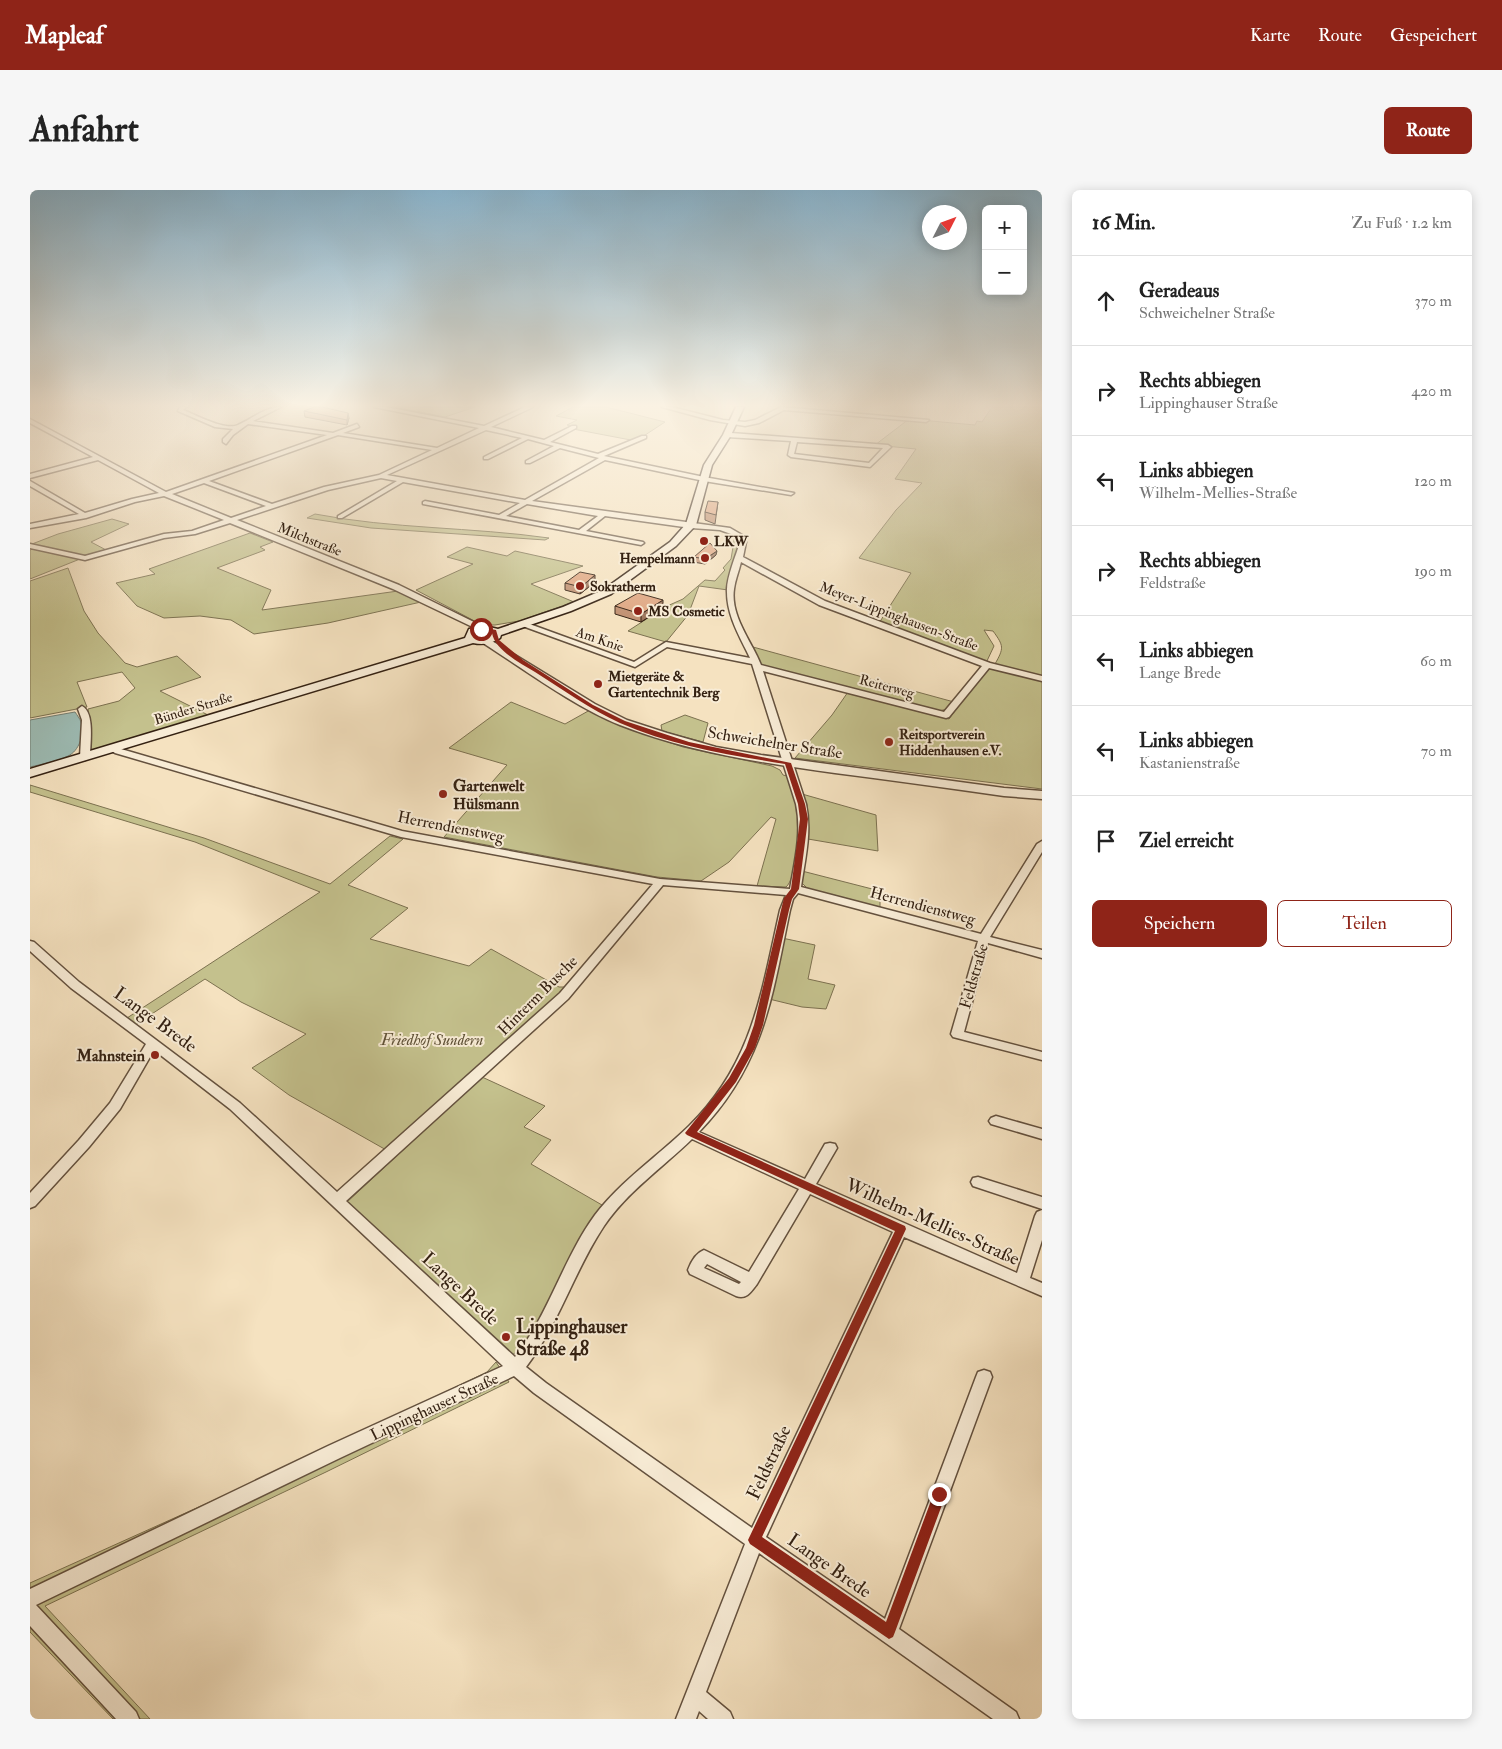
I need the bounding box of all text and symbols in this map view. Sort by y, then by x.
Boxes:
text: Mapleaf [25,20,104,51]
text: Karte [1250,24,1290,47]
text: Route [1318,24,1362,47]
text: Gespeichert [1390,24,1477,47]
button: Route [1384,107,1472,154]
text: Anfahrt [30,108,139,152]
north arrow [922,205,967,250]
map controls [982,205,1027,295]
button: + [982,205,1027,250]
text: 16 Min. [1092,209,1155,236]
text: Zu Fuß · 1.2 km [1352,213,1452,233]
button: − [982,250,1027,295]
text: Geradeaus [1139,279,1219,303]
icon: ahead [1092,287,1120,315]
text: 370 m [1415,291,1452,311]
text: Schweichelner Straße [1139,303,1275,323]
text: Rechts abbiegen [1139,369,1261,393]
icon: right [1092,377,1120,405]
text: 420 m [1411,381,1452,401]
text: Lippinghauser Straße [1139,393,1278,413]
text: Links abbiegen [1139,459,1253,483]
icon: left [1092,467,1120,495]
text: 120 m [1414,471,1452,491]
text: Wilhelm-Mellies-Straße [1139,483,1297,503]
street label: Milchstraße [275,519,344,560]
place label: LKW [714,533,749,550]
marker: LKW [698,535,710,547]
text: Rechts abbiegen [1139,549,1261,573]
place label: Hempelmann [619,550,696,568]
marker: Hempelmann [699,552,711,564]
icon: right [1092,557,1120,585]
text: 190 m [1414,561,1452,581]
text: Feldstraße [1139,573,1206,593]
place label: Sokratherm [590,578,656,595]
street label: Meyer-Lippinghausen-Straße [817,578,981,656]
marker: Sokratherm [574,580,586,592]
place label: MS Cosmetic [647,603,725,620]
marker: MS Cosmetic [632,605,644,617]
route start [470,618,493,641]
street label: Am Knie [573,623,626,656]
text: Links abbiegen [1139,639,1253,663]
icon: left [1092,647,1120,675]
text: 60 m [1420,651,1452,671]
text: Lange Brede [1139,663,1221,683]
place label: Mietgeräte & Gartentechnik Berg [607,668,720,702]
street label: Reiterweg [857,671,917,702]
marker: Mietgeräte & Gartentechnik Berg [592,678,604,690]
street label: Bünder Straße [152,688,235,728]
street label: Schweichelner Straße [706,722,844,764]
place label: Reitsportverein Hiddenhausen e.V. [899,726,1002,759]
text: Links abbiegen [1139,729,1253,753]
marker: Reitsportverein Hiddenhausen e.V. [883,736,895,748]
icon: left [1092,737,1120,765]
text: 70 m [1421,741,1452,761]
text: Kastanienstraße [1139,753,1240,773]
place label: Gartenwelt Hülsmann [453,776,525,814]
marker: Gartenwelt Hülsmann [437,788,449,800]
street label: Herrendienstweg [396,807,507,847]
icon: arrive [1092,827,1120,855]
text: Ziel erreicht [1139,829,1234,853]
street label: Herrendienstweg [868,882,979,930]
button: Speichern [1092,900,1267,947]
button: Teilen [1277,900,1452,947]
street label: Feldstraße [955,941,993,1011]
street label: Hinterm Busche [494,951,582,1040]
street label: Lange Brede [109,982,202,1058]
park label: Friedhof Sundern [380,1030,483,1050]
place label: Mahnstein [76,1046,146,1066]
marker: Mahnstein [149,1049,161,1061]
street label: Wilhelm-Mellies-Straße [841,1172,1023,1271]
street label: Lange Brede [417,1247,504,1331]
place label: Lippinghauser Straße 48 [516,1315,628,1361]
marker: Lippinghauser Straße 48 [500,1331,512,1343]
street label: Lippinghauser Straße [367,1368,502,1446]
street label: Feldstraße [741,1421,797,1503]
route end [928,1483,951,1506]
street label: Lange Brede [783,1528,876,1604]

